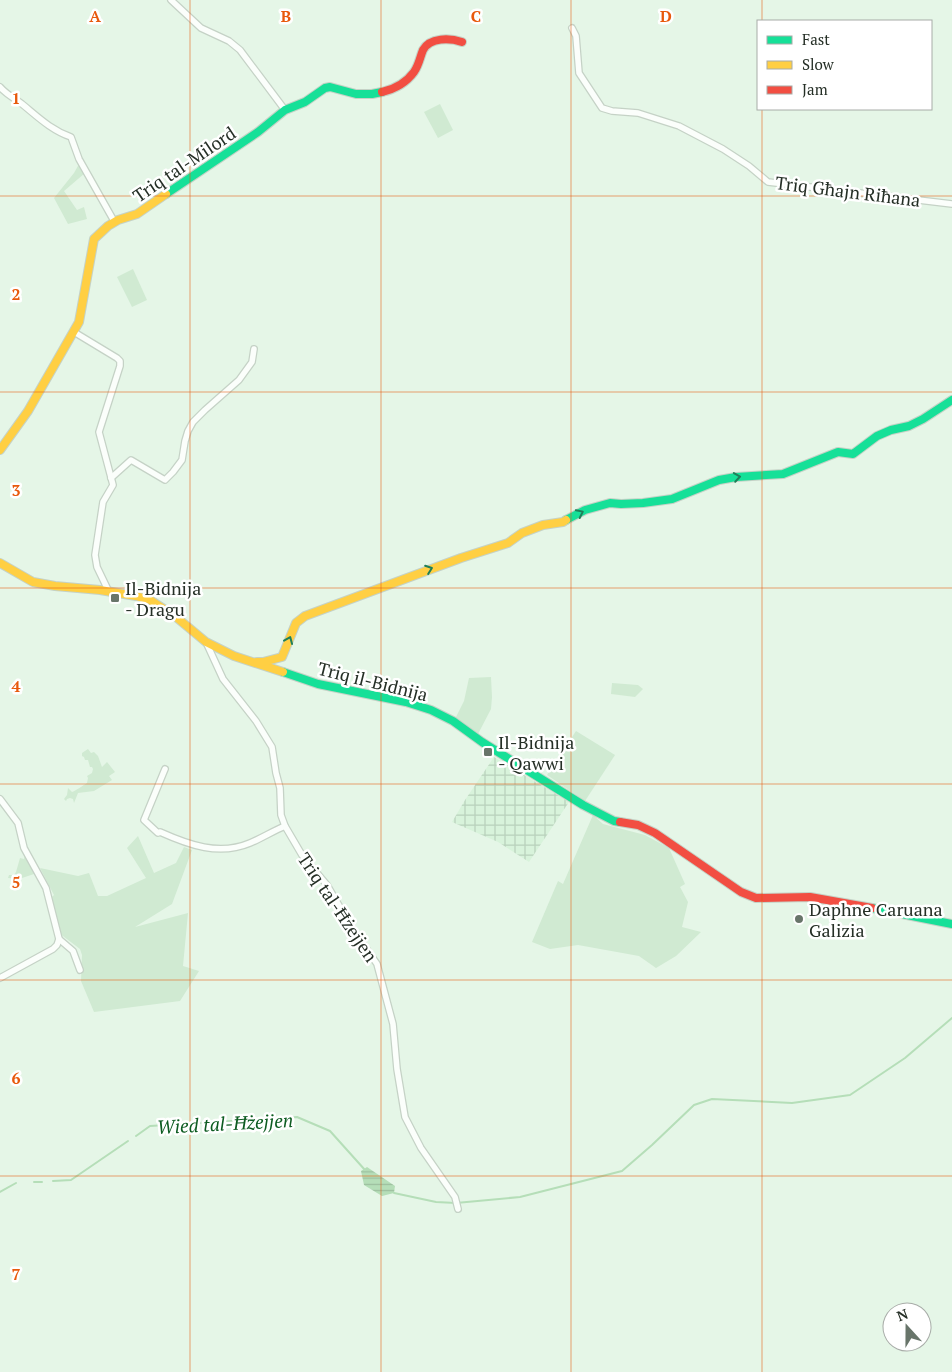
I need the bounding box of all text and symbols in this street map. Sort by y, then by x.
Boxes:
text: A [89,5,101,27]
text: B [281,5,291,27]
text: C [471,5,481,27]
text: D [660,5,672,27]
legend [757,20,932,110]
text: Fast [802,29,830,49]
text: Slow [802,54,835,74]
text: Jam [802,79,828,99]
text: 1 [11,87,21,109]
street label: Triq tal-Milord [128,121,240,207]
street label: Triq Għajn Riħana [774,170,922,212]
text: 2 [11,283,21,305]
one-way arrow [733,472,741,483]
text: 3 [11,479,21,501]
one-way arrow [575,508,584,519]
one-way arrow [425,565,433,575]
place label: Il-Bidnija - Dragu [125,576,201,621]
marker: Il-Bidnija - Dragu [109,592,121,604]
one-way arrow [283,636,294,645]
street label: Triq il-Bidnija [316,656,430,706]
text: 4 [11,675,21,697]
place label: Il-Bidnija - Qawwi [498,730,574,775]
marker: Il-Bidnija - Qawwi [482,746,494,758]
street label: Triq tal-Ħżejjen [293,848,384,967]
text: 5 [11,871,21,893]
place label: Daphne Caruana Galizia [809,897,943,942]
marker: Daphne Caruana Galizia [793,913,805,925]
text: 6 [11,1067,21,1089]
water label: Wied tal-Ħżejjen [156,1107,294,1139]
text: 7 [11,1263,21,1285]
north arrow [882,1302,932,1352]
text: N [894,1303,911,1325]

